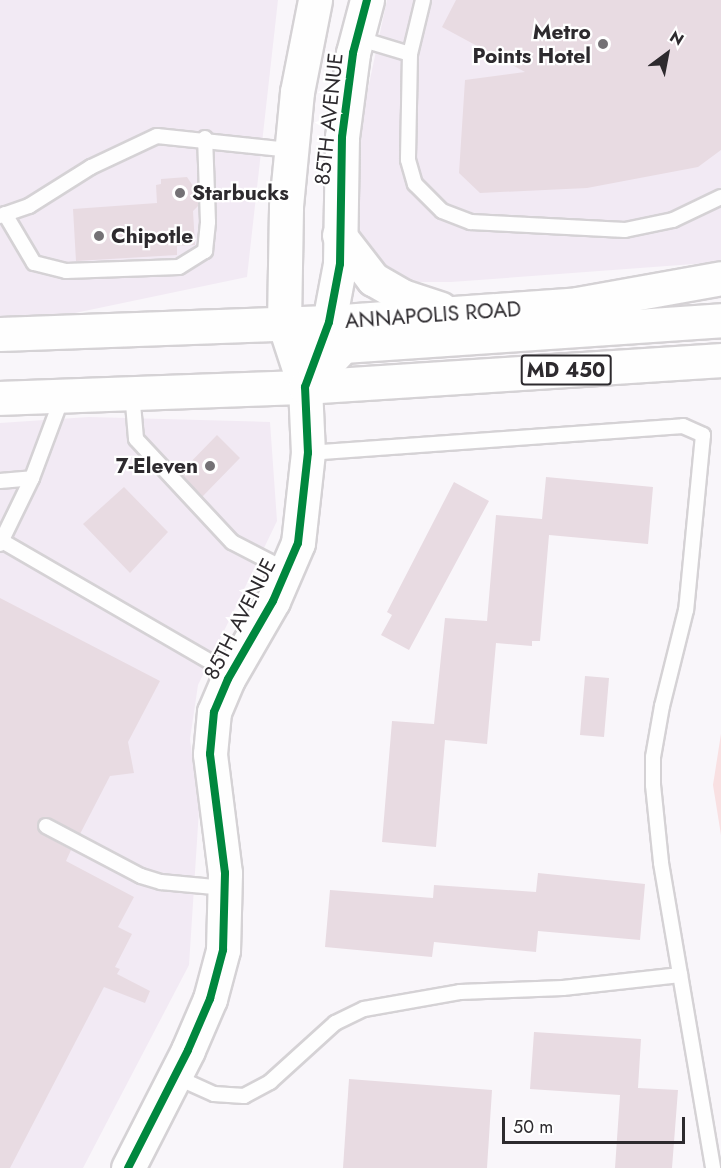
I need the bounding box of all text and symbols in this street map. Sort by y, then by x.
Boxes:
place label: Metro Points Hotel [472,19,591,69]
north arrow [637,24,697,84]
text: N [665,25,688,51]
marker: Metro Points Hotel [596,37,610,51]
street label: 85TH AVENUE [310,52,348,186]
place label: Starbucks [192,180,289,206]
marker: Starbucks [173,186,187,200]
place label: Chipotle [111,223,193,249]
marker: Chipotle [92,229,106,243]
street label: ANNAPOLIS ROAD [344,296,522,334]
road number: MD 450 [520,353,612,387]
place label: 7-Eleven [116,453,198,479]
marker: 7-Eleven [203,459,217,473]
street label: 85TH AVENUE [199,554,281,684]
scale bar [505,1105,688,1143]
text: 50 m [513,1114,553,1140]

